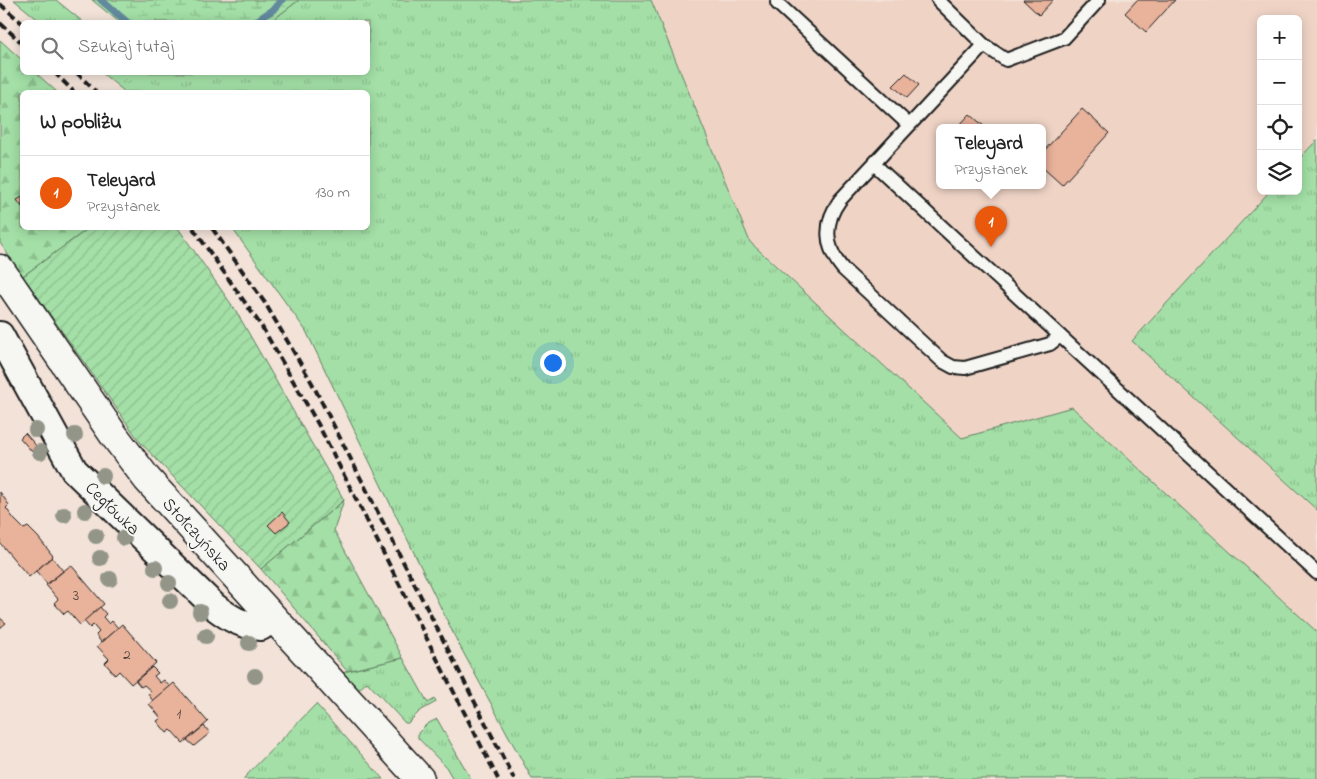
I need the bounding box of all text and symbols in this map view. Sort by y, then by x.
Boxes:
map controls [1257,15,1302,195]
button: + [1257,15,1302,60]
search box [20,20,370,75]
icon: search [38,34,66,62]
text: Szukaj tutaj [78,34,174,61]
button: − [1257,60,1302,105]
button: locate [1257,105,1302,150]
text: W pobliżu [40,108,122,138]
popup [936,124,1046,189]
text: Teleyard [954,131,1023,158]
button: layers [1257,150,1302,195]
text: Przystanek [954,158,1028,182]
text: Teleyard [87,168,156,195]
text: 1 [53,181,59,205]
text: 130 m [315,181,350,205]
text: Przystanek [87,195,160,219]
pin: 1 [975,206,1007,247]
your location [540,350,566,376]
street label: Cegłówka [77,477,145,543]
street label: Stołczyńska [155,493,236,578]
house number: 3 [73,585,79,607]
house number: 2 [123,644,131,666]
house number: 1 [177,703,182,725]

